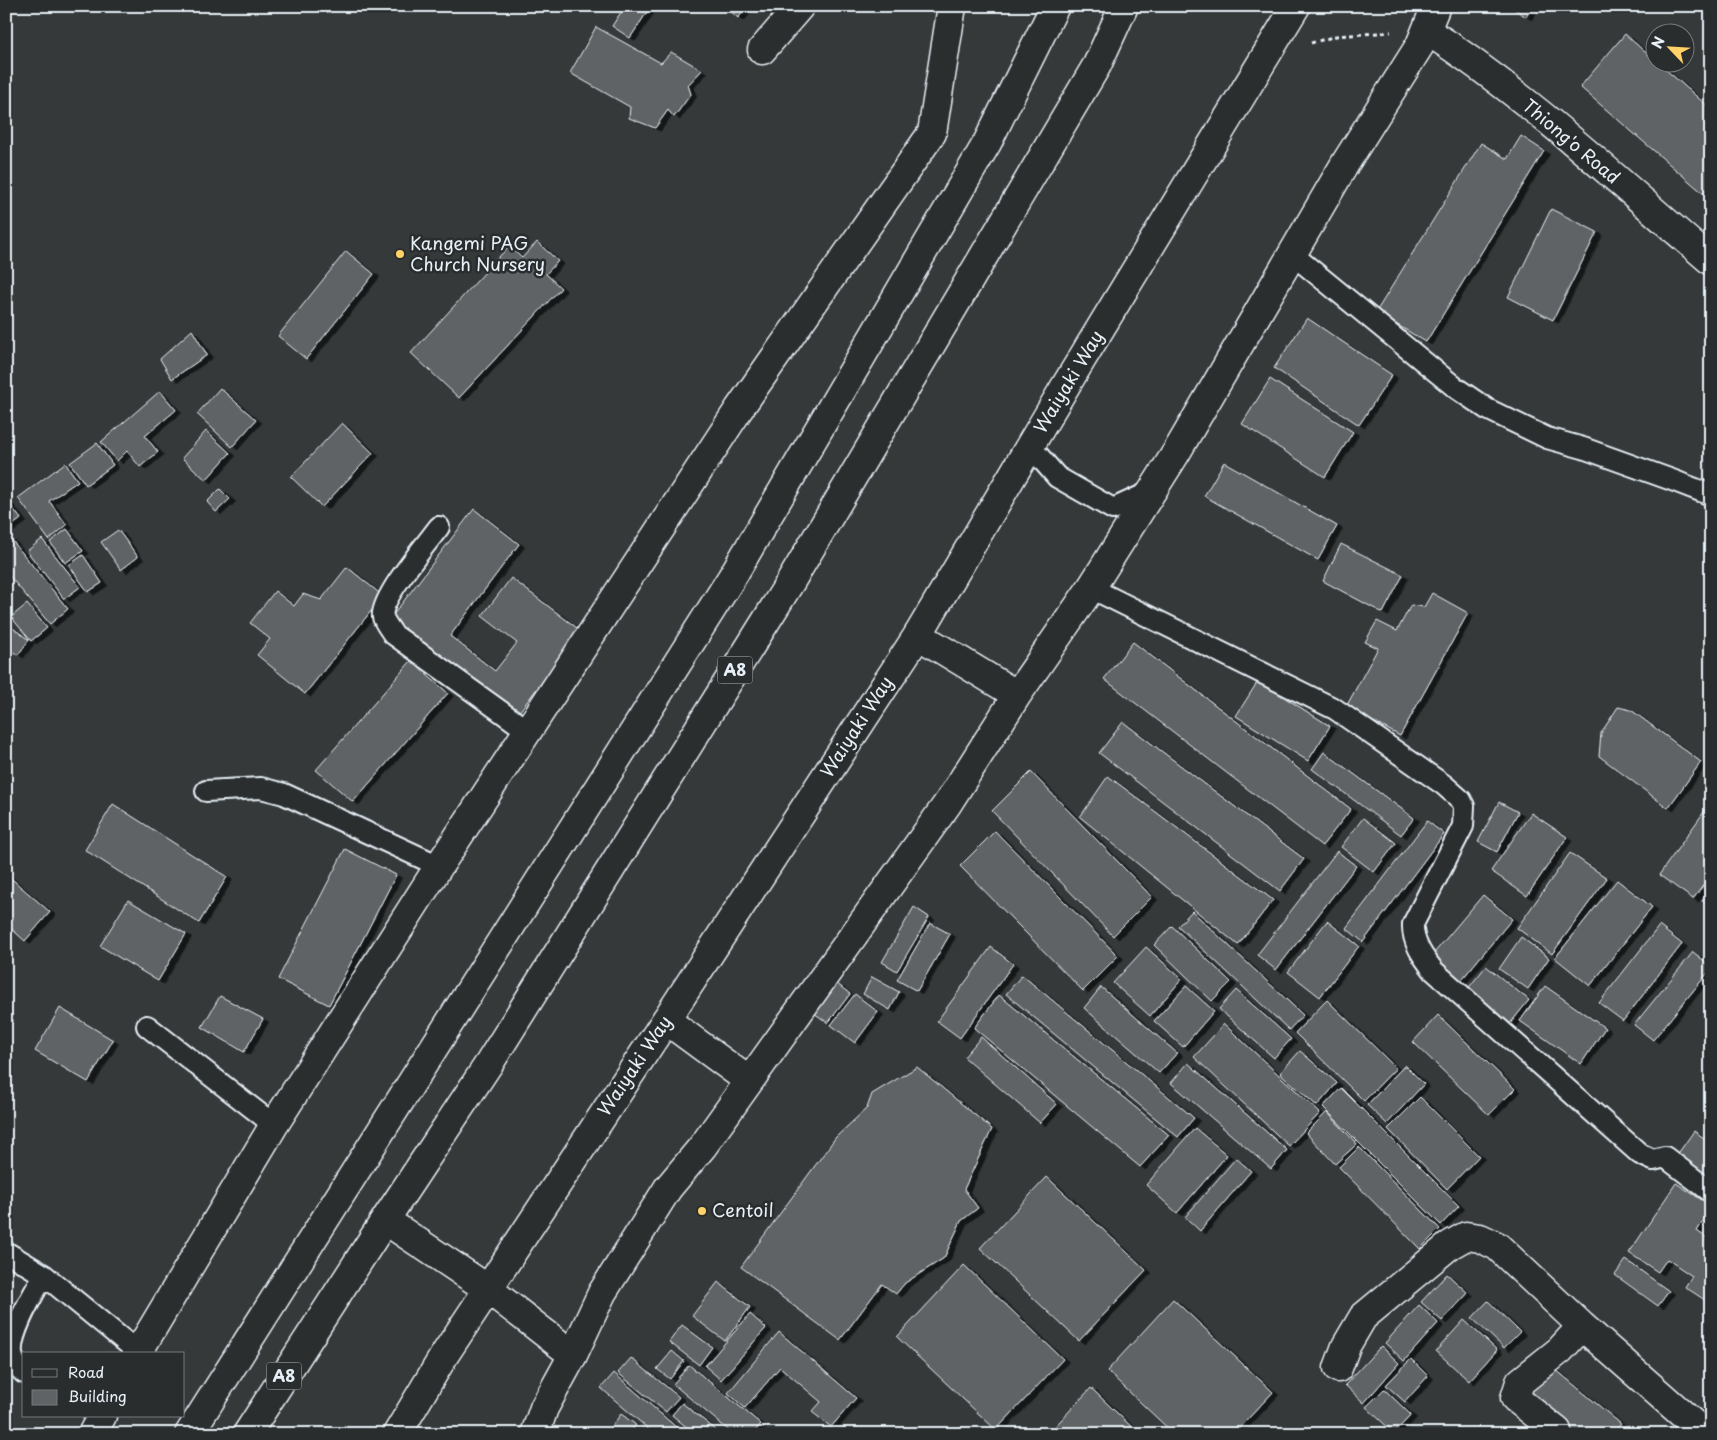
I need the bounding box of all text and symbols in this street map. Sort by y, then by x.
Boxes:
north arrow [1644,22,1694,72]
text: N [1646,33,1670,52]
street label: Thiong'o Road [1517,92,1627,190]
place label: Kangemi PAG Church Nursery [410,229,545,277]
marker: Kangemi PAG Church Nursery [394,248,406,260]
street label: Waiyaki Way [1026,325,1109,438]
road number: A8 [718,656,752,684]
street label: Waiyaki Way [813,670,899,782]
street label: Waiyaki Way [590,1010,677,1121]
place label: Centoil [712,1196,774,1223]
marker: Centoil [696,1205,708,1217]
legend [22,1352,185,1418]
text: Road [68,1360,104,1383]
road number: A8 [266,1362,302,1390]
text: Building [68,1384,127,1407]

